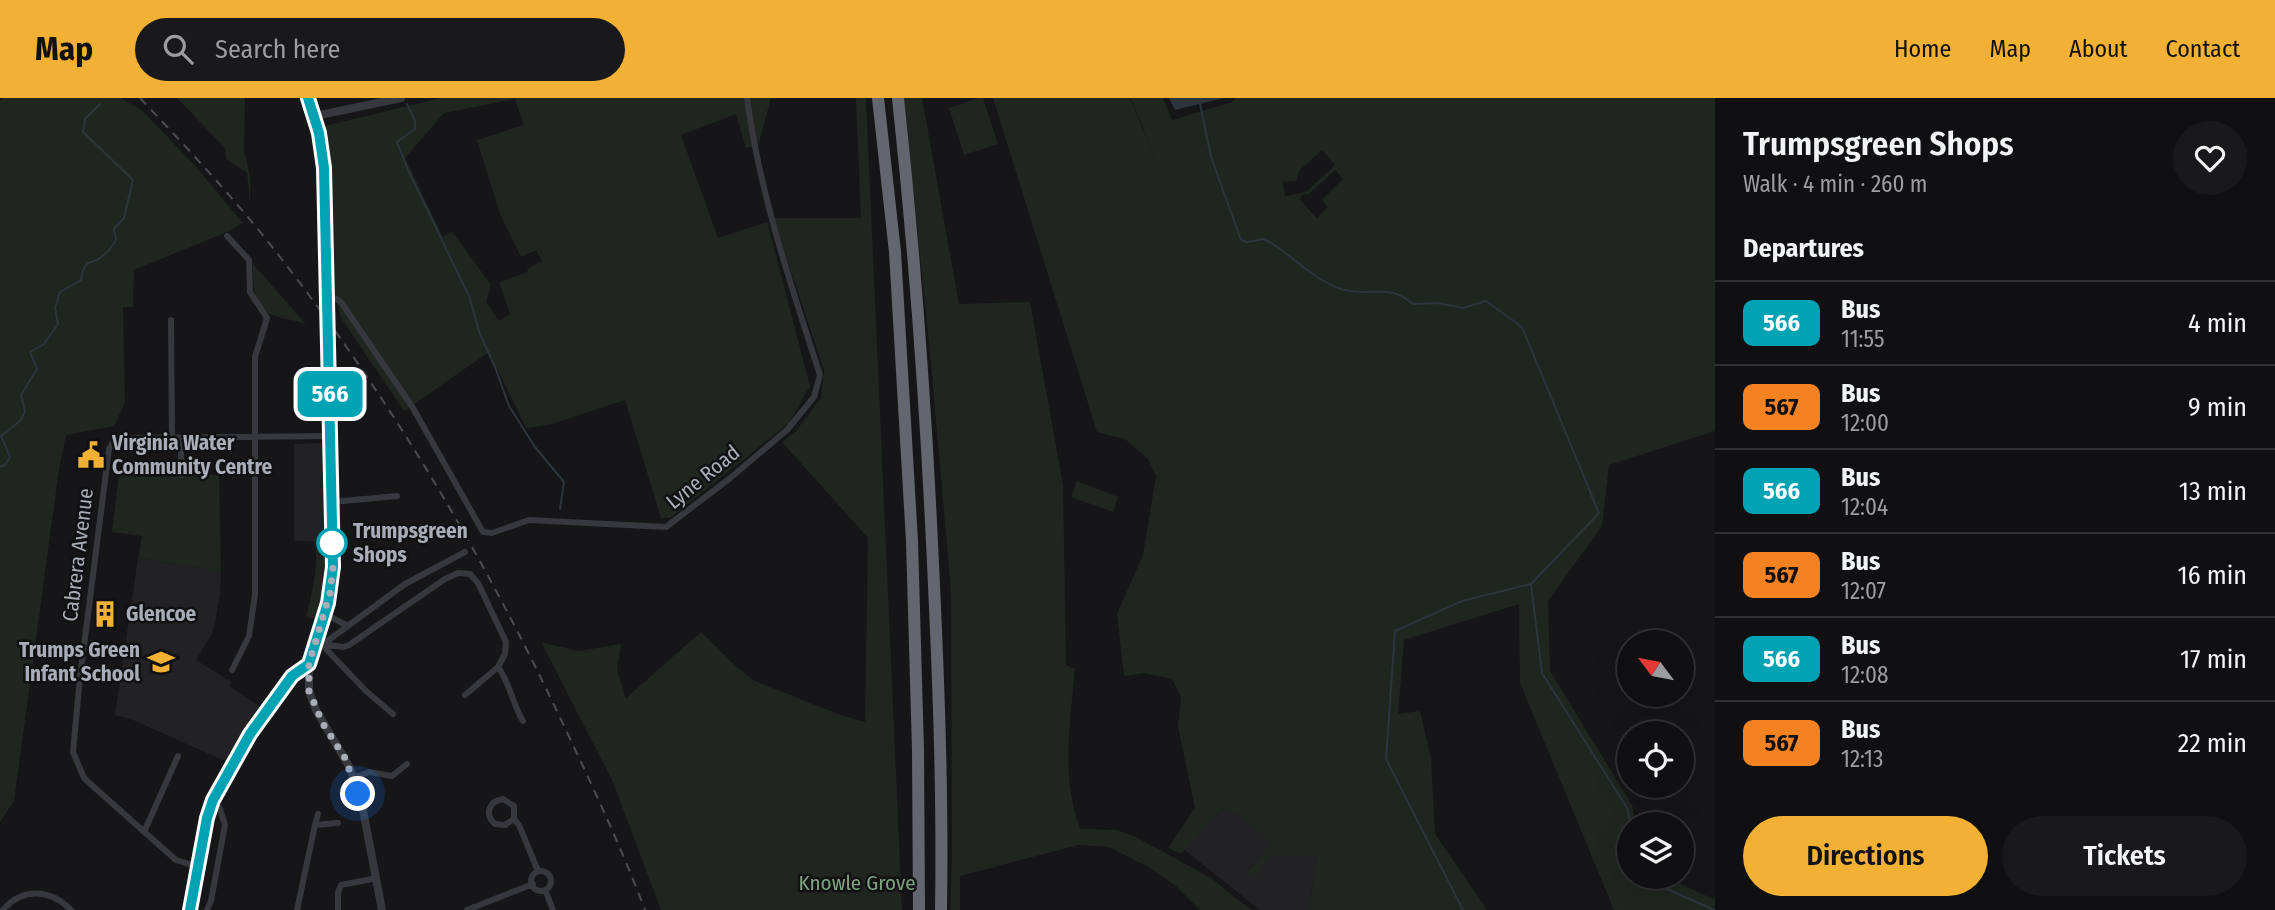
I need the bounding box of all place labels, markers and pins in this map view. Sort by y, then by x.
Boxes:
place label: Virginia Water Community Centre [111,430,273,480]
public building icon: Virginia Water Community Centre [76,440,106,470]
place label: Trumpsgreen Shops [353,518,468,568]
marker: Trumpsgreen Shops [317,528,347,558]
building icon: Glencoe [90,599,120,629]
place label: Glencoe [126,601,197,627]
place label: Trumps Green Infant School [19,637,140,687]
school or university icon: Trumps Green Infant School [146,647,176,677]

